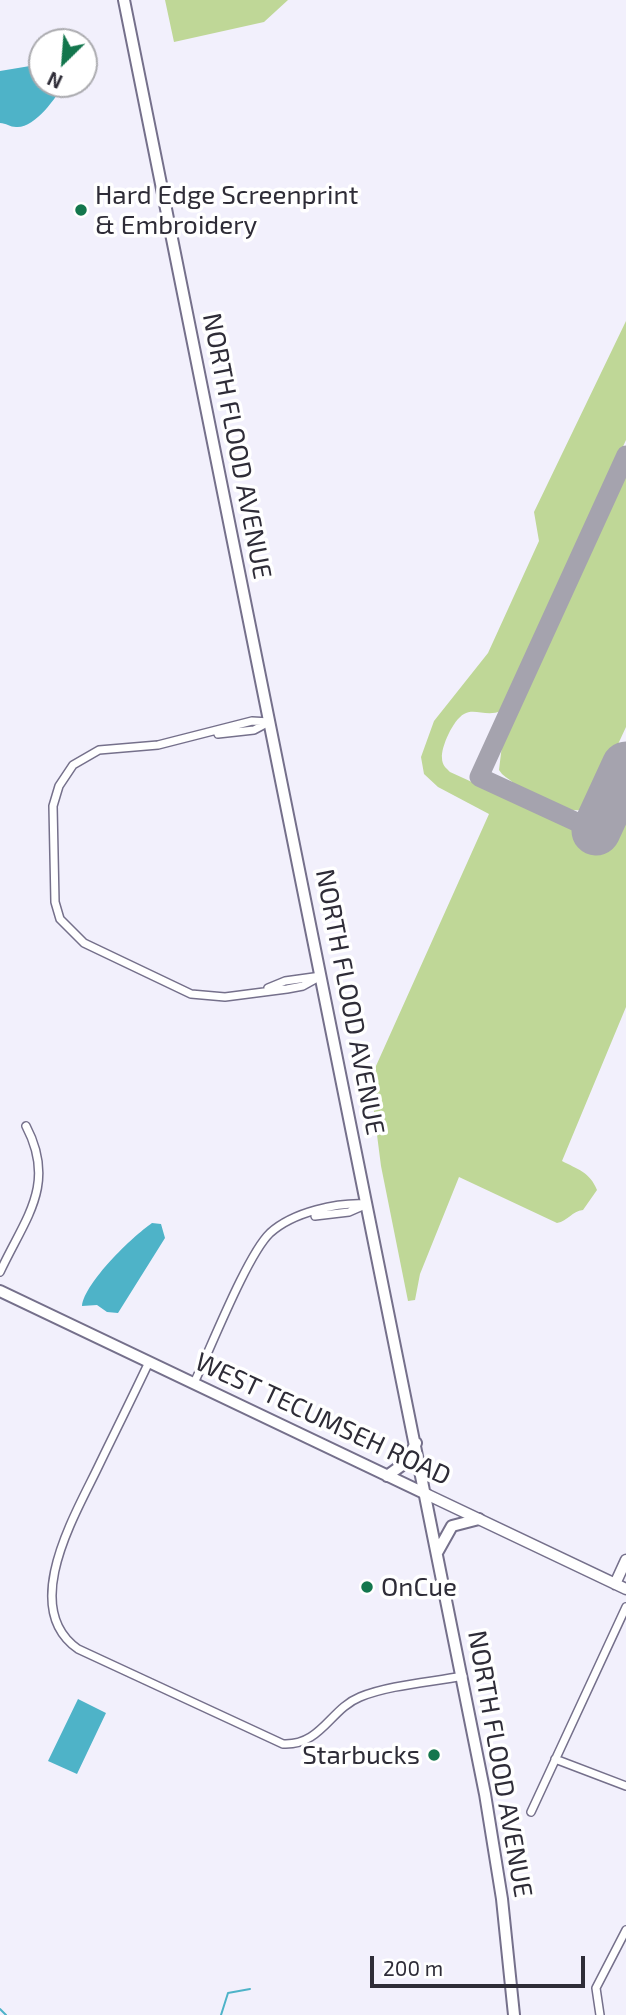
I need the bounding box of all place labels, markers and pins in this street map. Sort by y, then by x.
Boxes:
place label: Hard Edge Screenprint & Embroidery [95,179,359,241]
marker: Hard Edge Screenprint & Embroidery [73,202,89,218]
place label: OnCue [381,1571,457,1603]
marker: OnCue [359,1579,375,1595]
place label: Starbucks [302,1739,420,1771]
marker: Starbucks [426,1747,442,1763]

